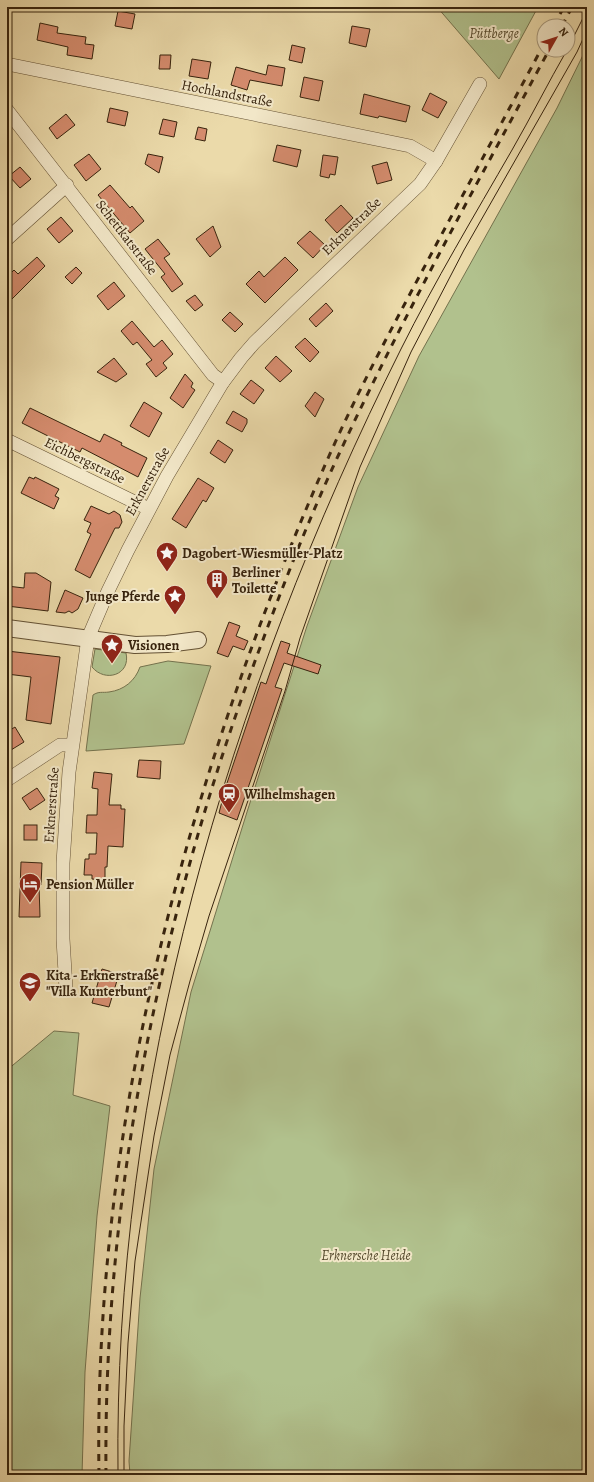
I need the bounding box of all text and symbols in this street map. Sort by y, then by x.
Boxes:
north arrow [536,18,576,58]
park label: Püttberge [469,24,519,43]
text: N [555,24,572,40]
street label: Hochlandstraße [180,75,274,112]
street label: Erknerstraße [317,193,385,260]
street label: Schettkatstraße [91,196,162,279]
street label: Eichbergstraße [41,433,128,488]
street label: Erknerstraße [121,443,174,519]
place icon: Dagobert-Wiesmüller-Platz [154,540,180,573]
place label: Dagobert-Wiesmüller-Platz [182,544,343,563]
place label: Berliner Toilette [232,563,281,598]
building icon: Berliner Toilette [204,567,230,600]
place icon: Junge Pferde [162,583,188,616]
place label: Junge Pferde [85,587,161,606]
place icon: Visionen [99,632,125,665]
place label: Visionen [127,636,179,655]
street label: Erknerstraße [39,766,64,844]
station icon: Wilhelmshagen [216,781,242,814]
place label: Wilhelmshagen [243,785,336,804]
hotel icon: Pension Müller [17,871,43,904]
place label: Pension Müller [46,875,134,894]
place label: Kita - Erknerstraße "Villa Kunterbunt" [46,966,160,1001]
school or university icon: Kita - Erknerstraße "Villa Kunterbunt" [17,970,43,1003]
park label: Erknersche Heide [321,1246,411,1265]

